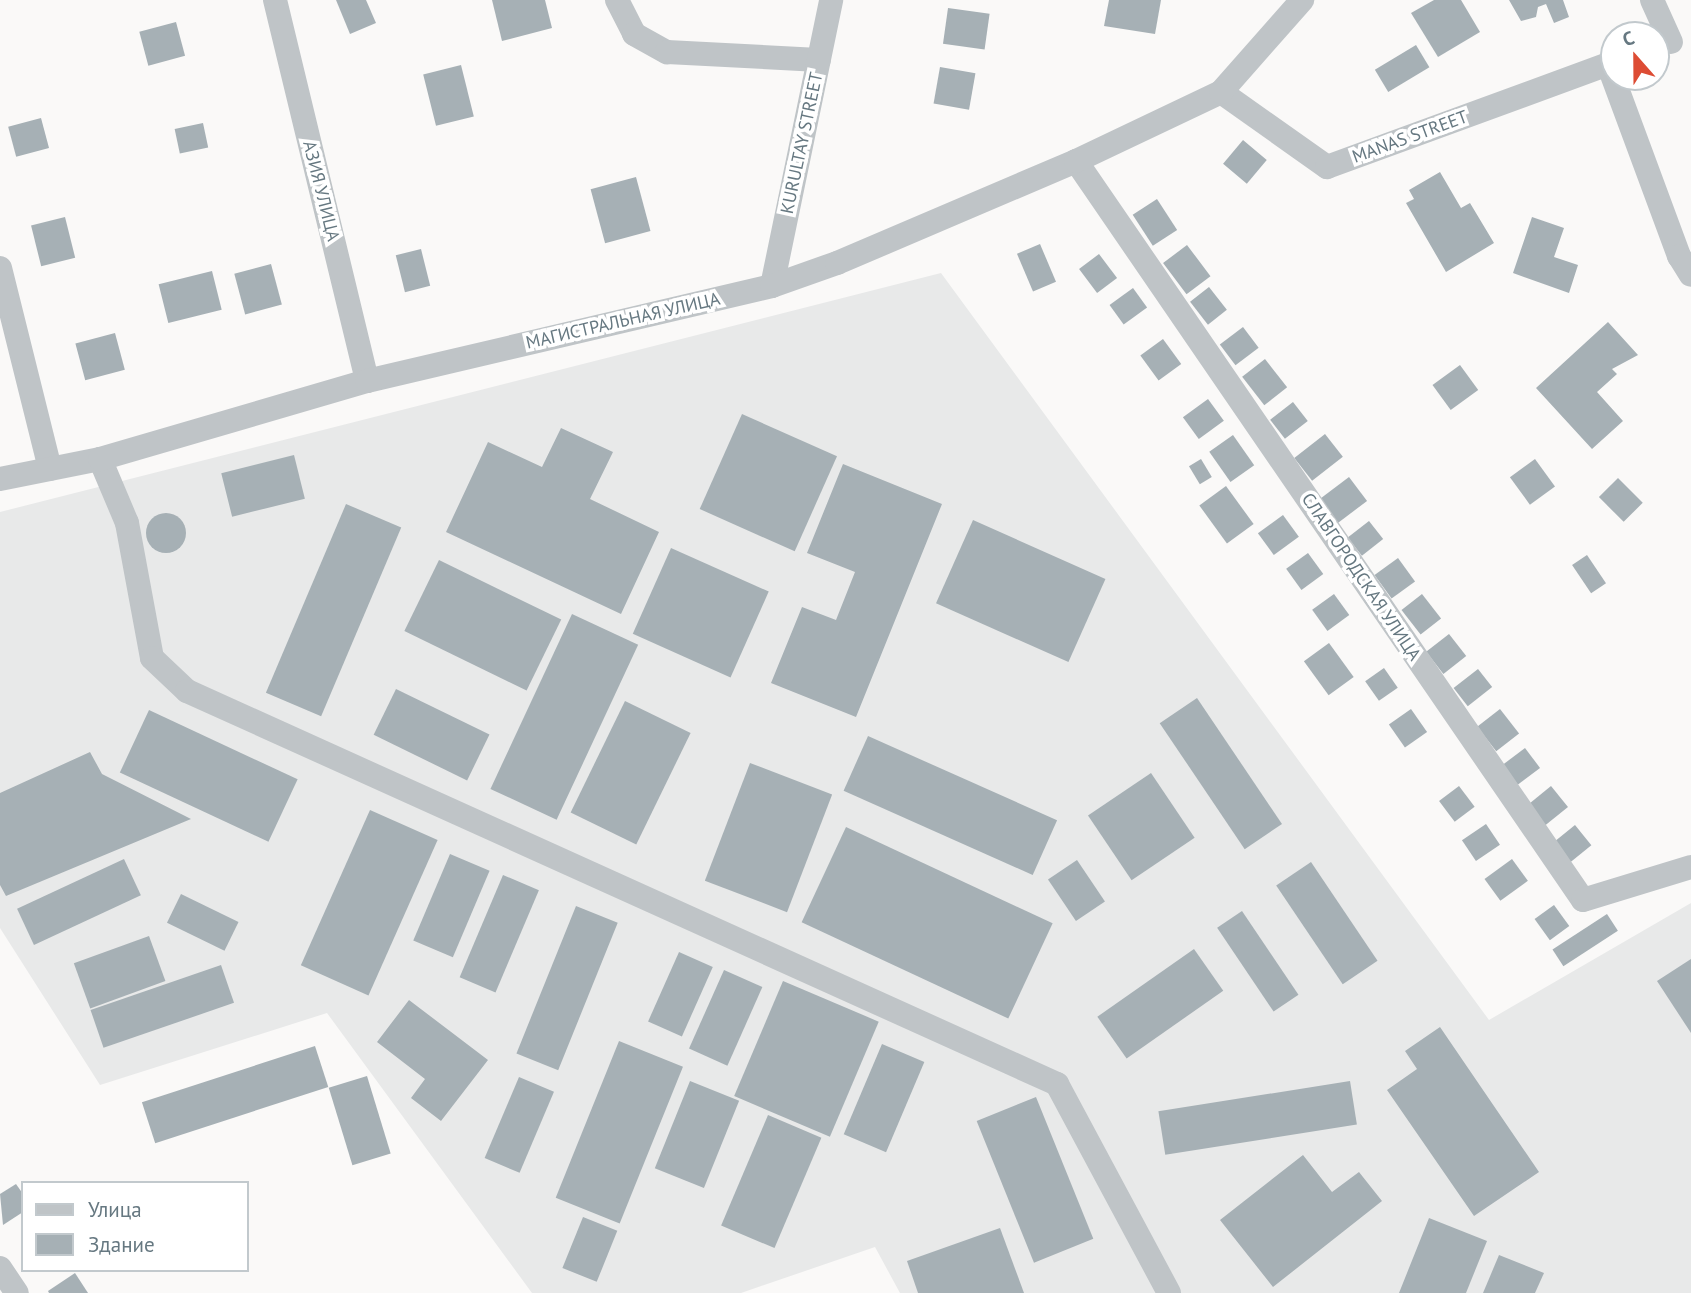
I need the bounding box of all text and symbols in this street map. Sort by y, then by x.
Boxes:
north arrow [1600,21,1670,91]
text: С [1619,25,1637,51]
street label: KURULTAY STREET [776,70,828,216]
street label: MANAS STREET [1349,106,1471,168]
street label: АЗИЯ УЛИЦА [298,138,344,244]
street label: МАГИСТРАЛЬНАЯ УЛИЦА [524,288,722,354]
street label: СЛАВГОРОДСКАЯ УЛИЦА [1297,489,1425,665]
legend [21,1181,248,1272]
text: Улица [88,1196,142,1223]
text: Здание [88,1231,155,1258]

